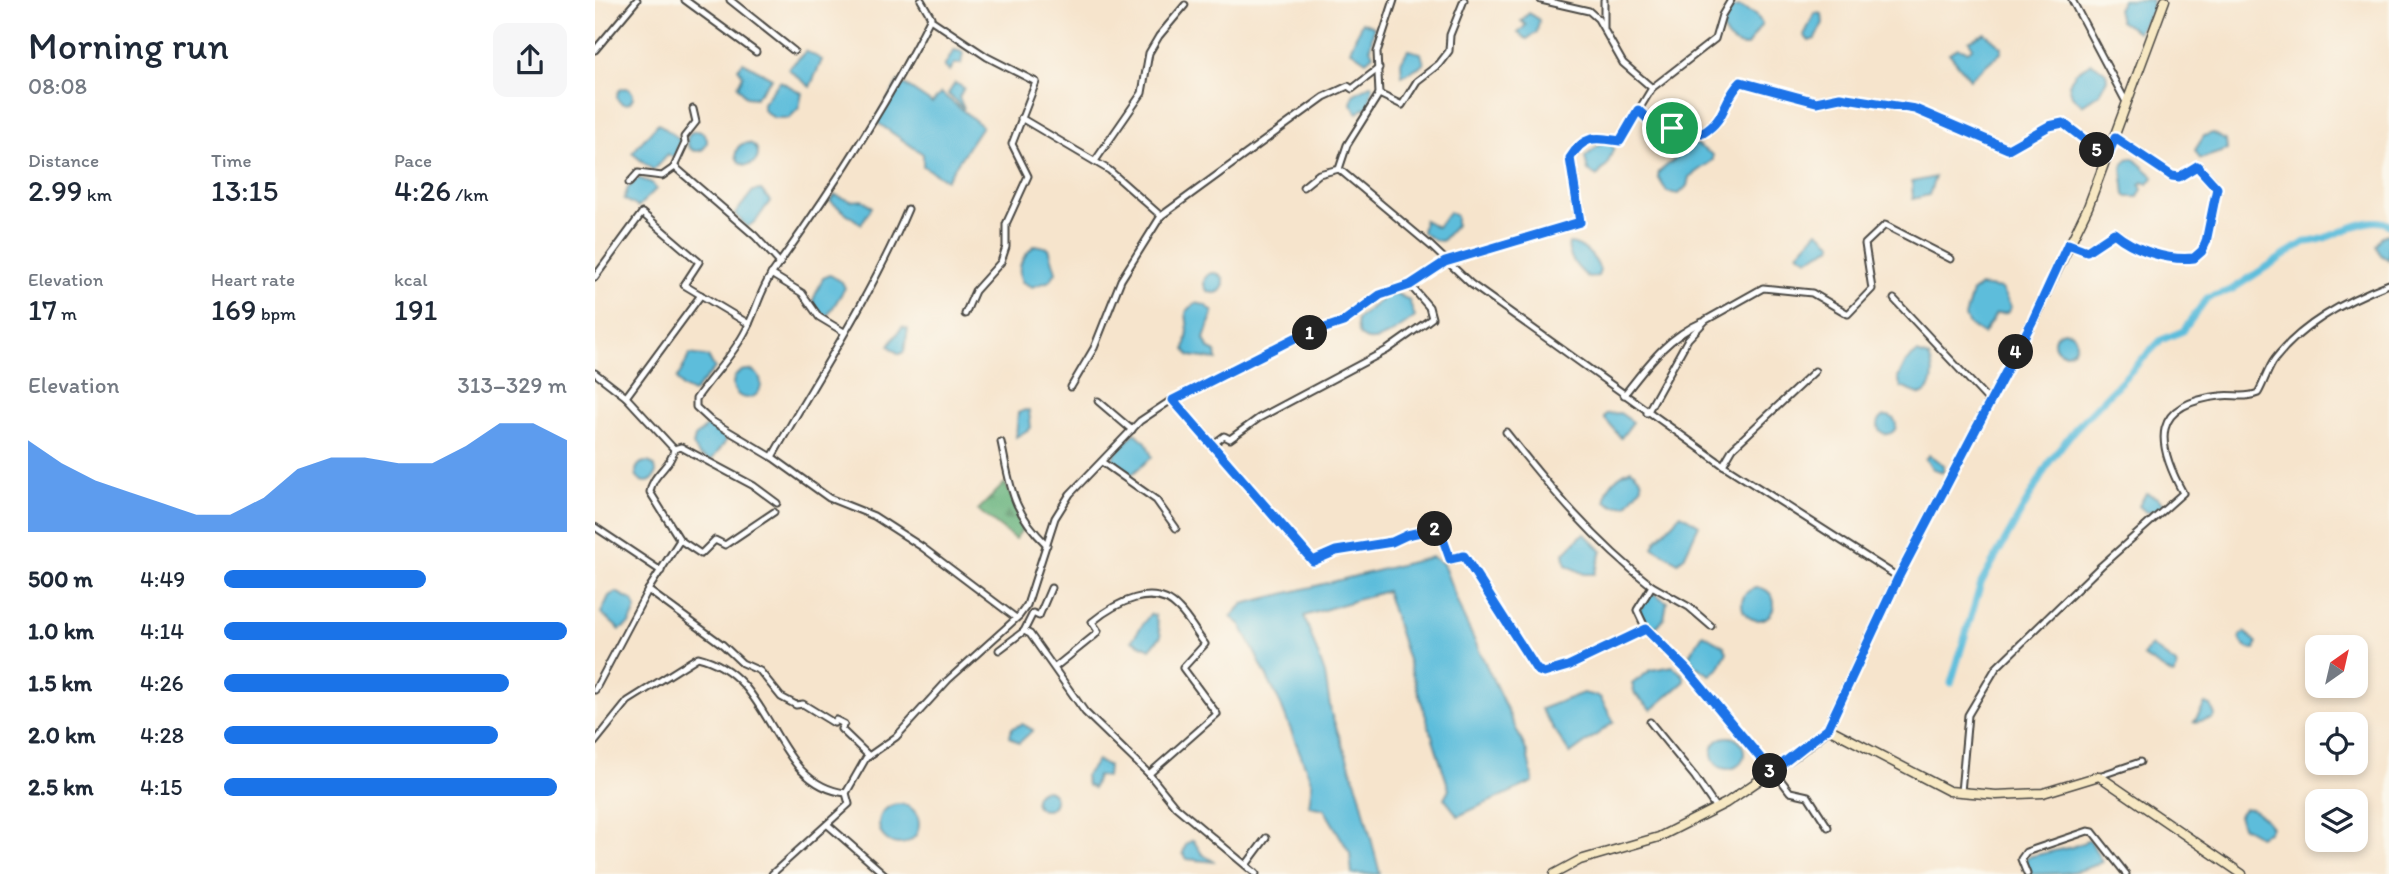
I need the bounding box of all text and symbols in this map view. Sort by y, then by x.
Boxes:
text: Morning run [28,23,229,69]
button: share [493,23,567,97]
text: 08:08 [28,72,87,100]
pin [1642,98,1702,158]
icon: arrive [1653,109,1691,147]
pin: 5 [2079,132,2115,168]
text: 5 [2092,138,2101,161]
text: Distance [28,149,99,172]
text: Time [211,149,252,172]
text: Pace [394,149,432,172]
text: 2.99 [28,172,83,209]
text: 13:15 [211,172,278,209]
text: 4:26 [394,172,451,209]
text: km [83,183,112,206]
text: /km [451,183,488,206]
text: Elevation [28,268,104,291]
text: Heart rate [211,268,295,291]
text: kcal [394,268,428,291]
text: 17 [28,291,57,328]
text: 169 [211,291,256,328]
text: 191 [394,291,438,328]
text: m [57,302,77,325]
text: bpm [256,302,296,325]
pin: 1 [1293,316,1327,350]
text: 1 [1305,321,1314,344]
pin: 4 [1999,334,2033,370]
text: 4 [2010,340,2021,363]
text: Elevation [28,371,119,399]
text: 313–329 m [457,371,567,399]
pin: 2 [1417,512,1453,546]
text: 2 [1430,517,1440,540]
text: 500 m [28,565,93,593]
text: 4:49 [140,565,185,593]
text: 1.0 km [28,617,94,645]
text: 4:14 [140,617,184,645]
north arrow [2305,635,2368,698]
map controls [2305,635,2368,852]
text: 1.5 km [28,669,92,697]
text: 4:26 [140,669,184,697]
button: locate [2305,712,2368,775]
text: 2.0 km [28,721,96,749]
text: 4:28 [140,721,184,749]
pin: 3 [1753,754,1787,788]
text: 3 [1764,759,1775,782]
text: 2.5 km [28,773,93,801]
text: 4:15 [140,773,182,801]
button: layers [2305,789,2368,852]

